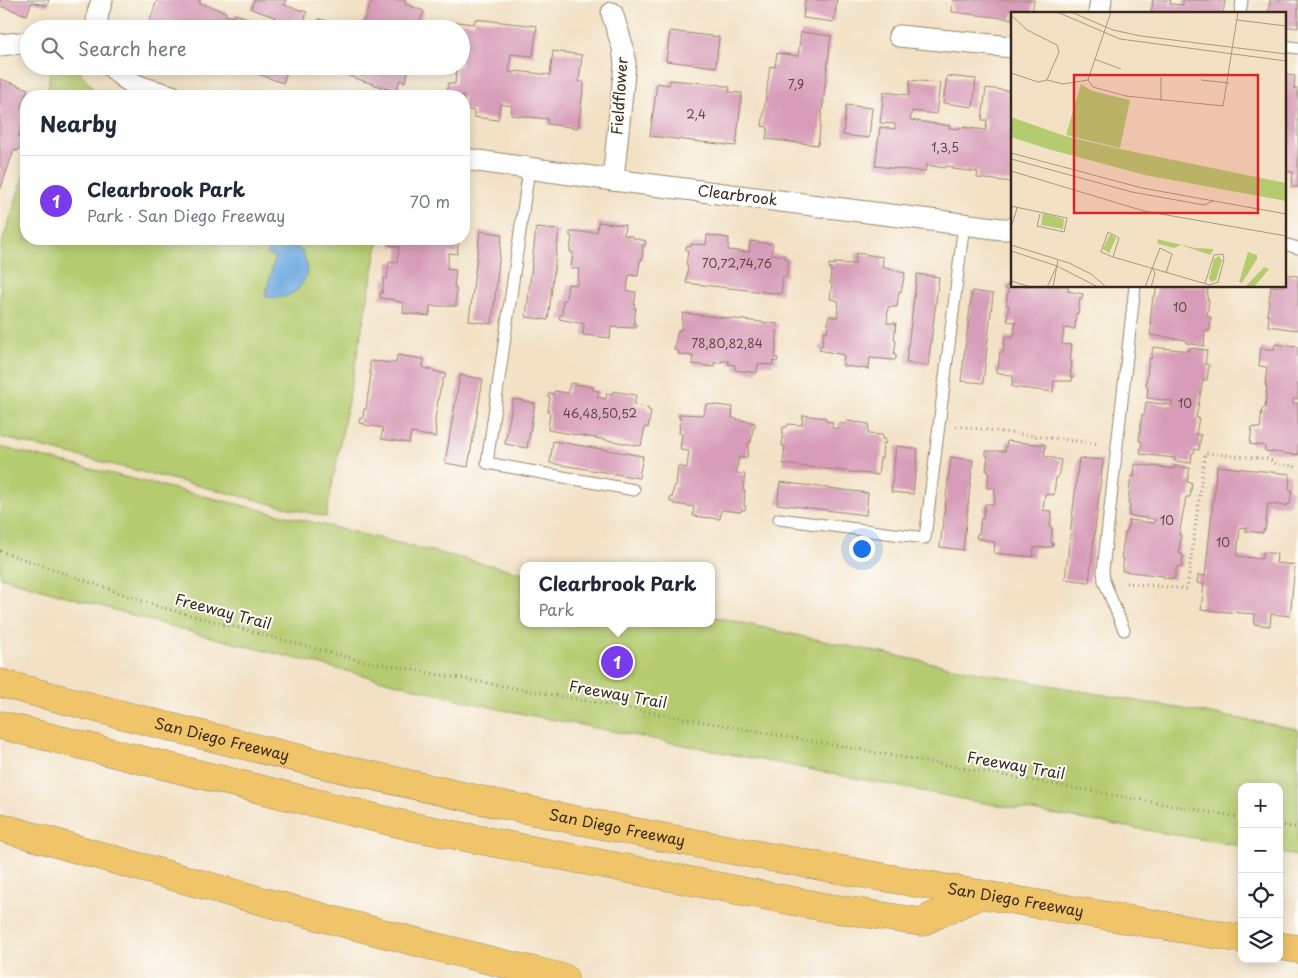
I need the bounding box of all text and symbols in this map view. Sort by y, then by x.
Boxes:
inset map [1011,12,1286,288]
search box [20,20,470,75]
icon: search [38,34,66,62]
text: Search here [78,34,187,62]
street label: Fieldflower [604,56,633,136]
house number: 7,9 [788,75,804,93]
house number: 2,4 [686,105,706,123]
text: Nearby [40,107,117,139]
house number: 1,3,5 [931,138,959,156]
text: Clearbrook Park [87,175,245,203]
street label: Clearbrook [696,178,779,211]
text: 1 [52,189,60,213]
text: 70 m [410,189,450,213]
text: Park · San Diego Freeway [87,203,285,227]
house number: 70,72,74,76 [702,254,772,272]
house number: 10 [1173,298,1187,316]
house number: 78,80,82,84 [691,334,763,352]
house number: 10 [1178,394,1192,412]
house number: 46,48,50,52 [563,404,637,422]
house number: 10 [1160,511,1174,529]
house number: 10 [1216,533,1230,551]
your location [849,536,875,562]
popup [520,562,715,627]
text: Clearbrook Park [538,569,697,597]
street label: Freeway Trail [173,587,274,634]
text: Park [538,597,574,621]
pin: 1 [601,643,633,681]
street label: Freeway Trail [567,674,669,713]
street label: San Diego Freeway [152,711,292,766]
street label: Freeway Trail [965,745,1067,784]
map controls [1238,783,1283,963]
button: + [1238,783,1283,828]
street label: San Diego Freeway [547,802,687,851]
button: − [1238,828,1283,873]
button: locate [1238,873,1283,918]
street label: San Diego Freeway [946,876,1086,922]
button: layers [1238,918,1283,963]

